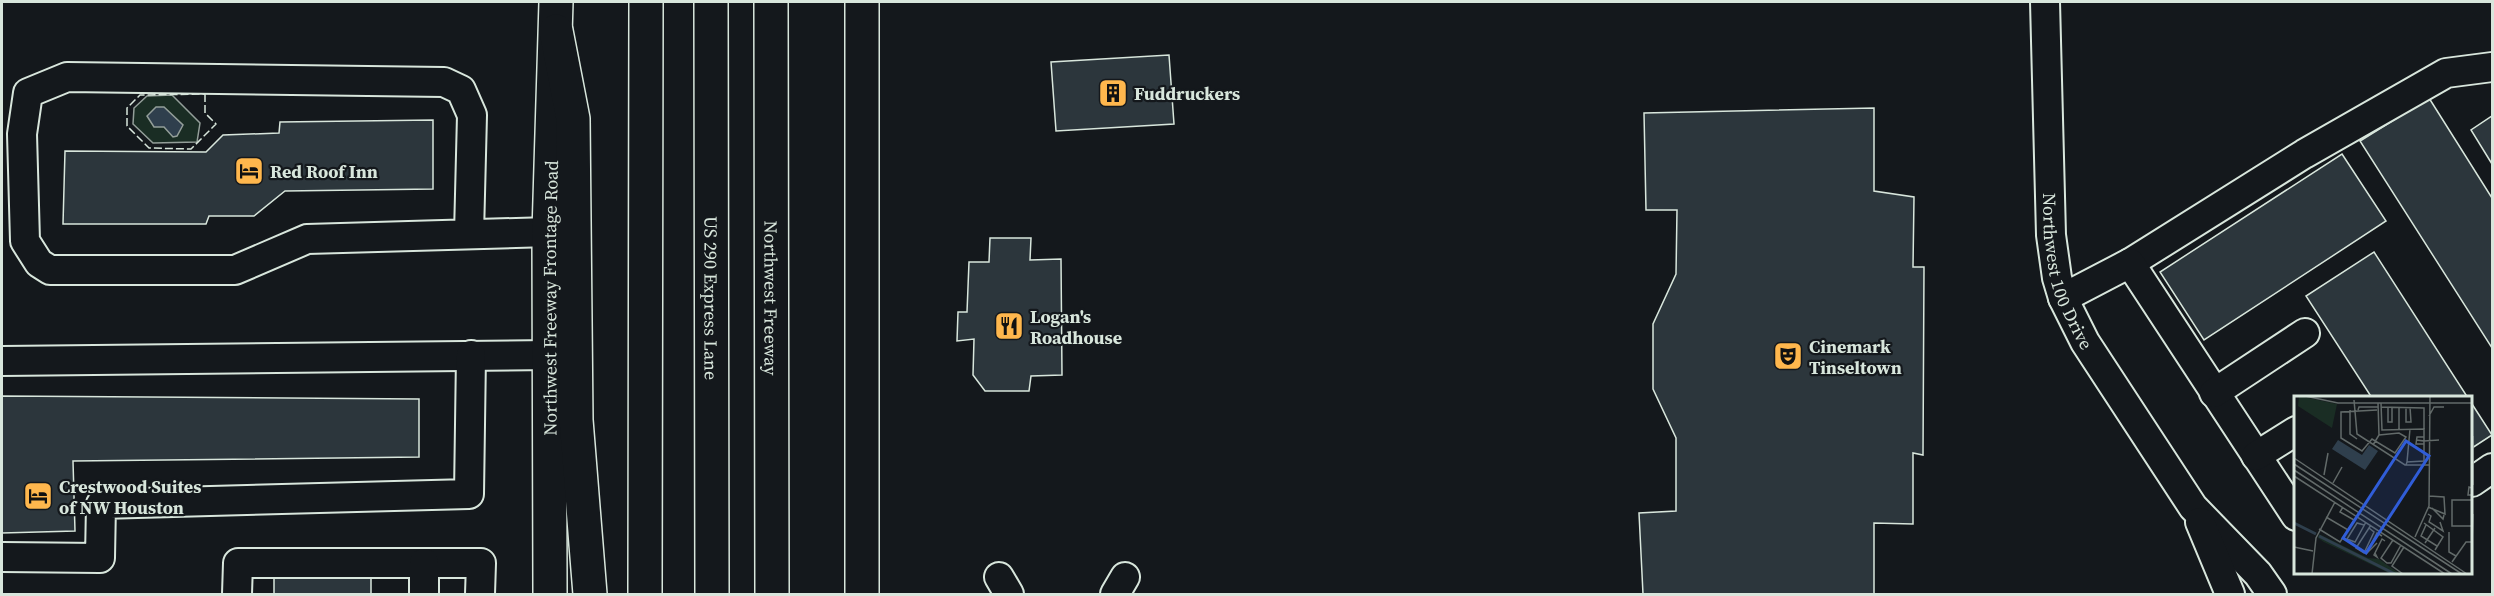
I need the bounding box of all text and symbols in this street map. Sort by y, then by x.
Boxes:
building icon: Fuddruckers [1097,77,1129,109]
place label: Fuddruckers [1134,81,1240,106]
hotel icon: Red Roof Inn [233,155,265,187]
place label: Red Roof Inn [270,159,378,184]
street label: Northwest Freeway Frontage Road [536,160,564,436]
street label: Northwest 100 Drive [2037,193,2099,354]
street label: US 290 Express Lane [699,216,724,380]
street label: Northwest Freeway [759,221,784,376]
place label: Logan's Roadhouse [1030,304,1122,350]
restaurant icon: Logan's Roadhouse [993,310,1025,342]
place label: Cinemark Tinseltown [1809,334,1902,380]
theatre icon: Cinemark Tinseltown [1772,340,1804,372]
inset map [2294,396,2473,575]
place label: Crestwood Suites of NW Houston [59,474,201,520]
hotel icon: Crestwood Suites of NW Houston [22,480,54,512]

